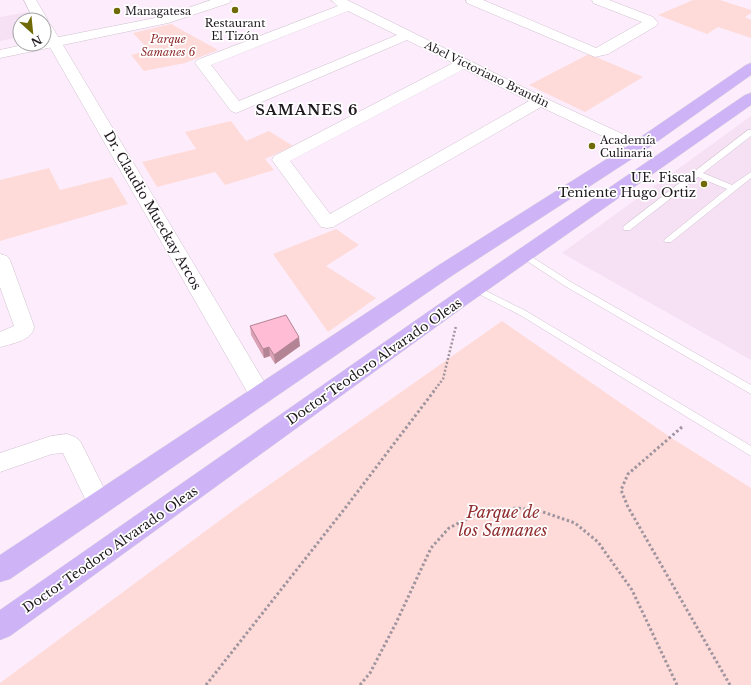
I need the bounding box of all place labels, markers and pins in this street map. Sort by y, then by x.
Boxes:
place label: Managatesa [125,4,192,18]
marker: Restaurant El Tizón [230,5,240,15]
marker: Managatesa [112,6,122,16]
place label: Restaurant El Tizón [205,16,266,43]
place label: Academía Culinaria [599,133,657,160]
marker: Academía Culinaria [587,141,597,151]
place label: UE. Fiscal Teniente Hugo Ortiz [558,169,696,201]
marker: UE. Fiscal Teniente Hugo Ortiz [699,179,709,189]

